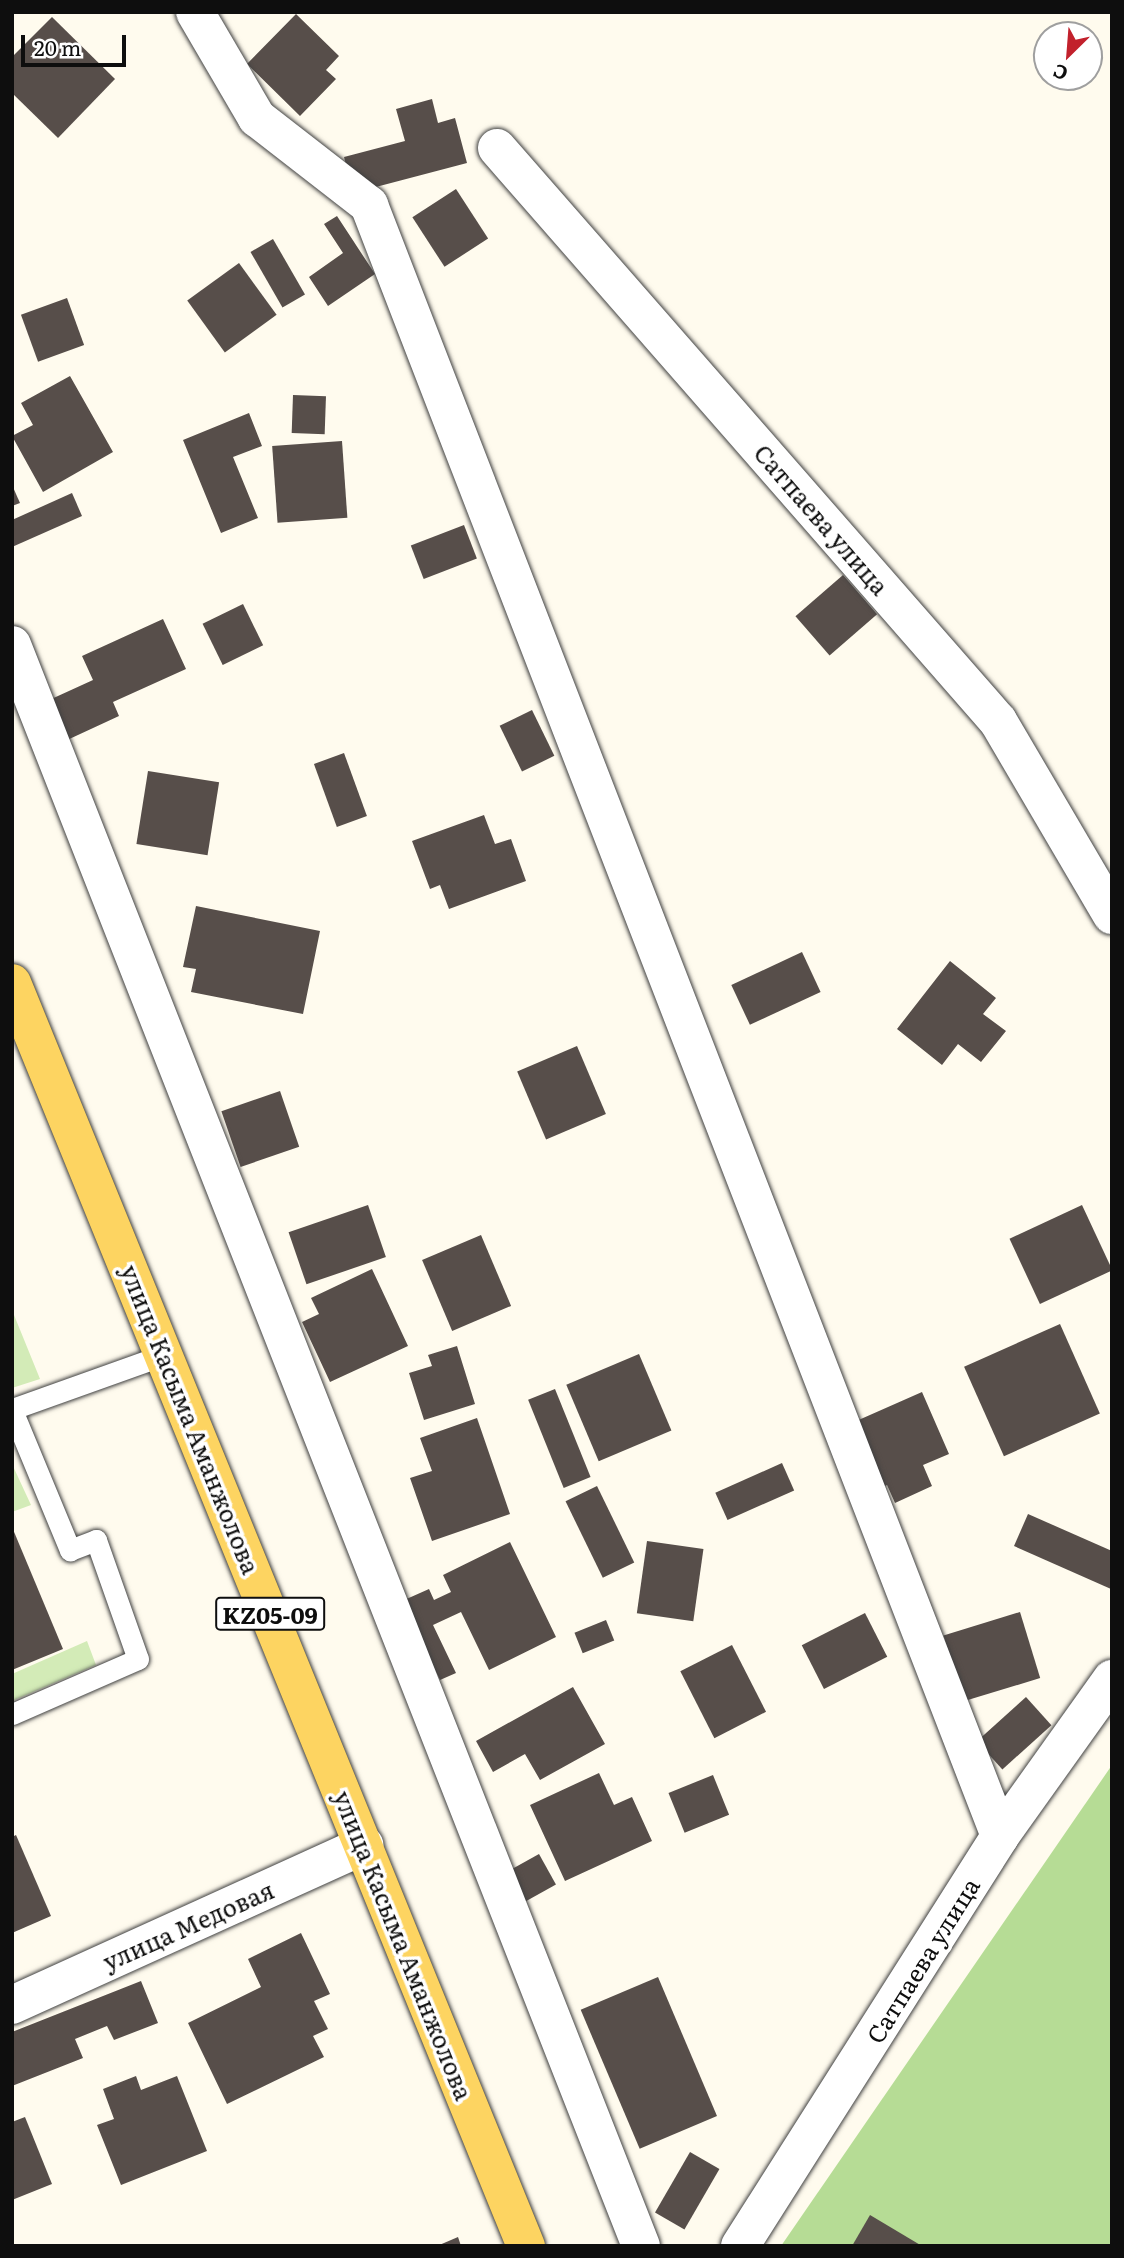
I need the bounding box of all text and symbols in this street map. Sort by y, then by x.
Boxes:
scale bar [24,21,130,65]
north arrow [1033,21,1103,91]
text: 20 m [34,31,81,62]
text: С [1048,58,1072,89]
street label: Сатпаева улица [749,438,895,600]
street label: улица Касыма Аманжолова [116,1260,266,1578]
road number: KZ05-09 [214,1595,326,1634]
street label: улица Касыма Аманжолова [329,1786,479,2104]
street label: Сатпаева улица [860,1872,984,2048]
street label: улица Медовая [98,1874,278,1976]

